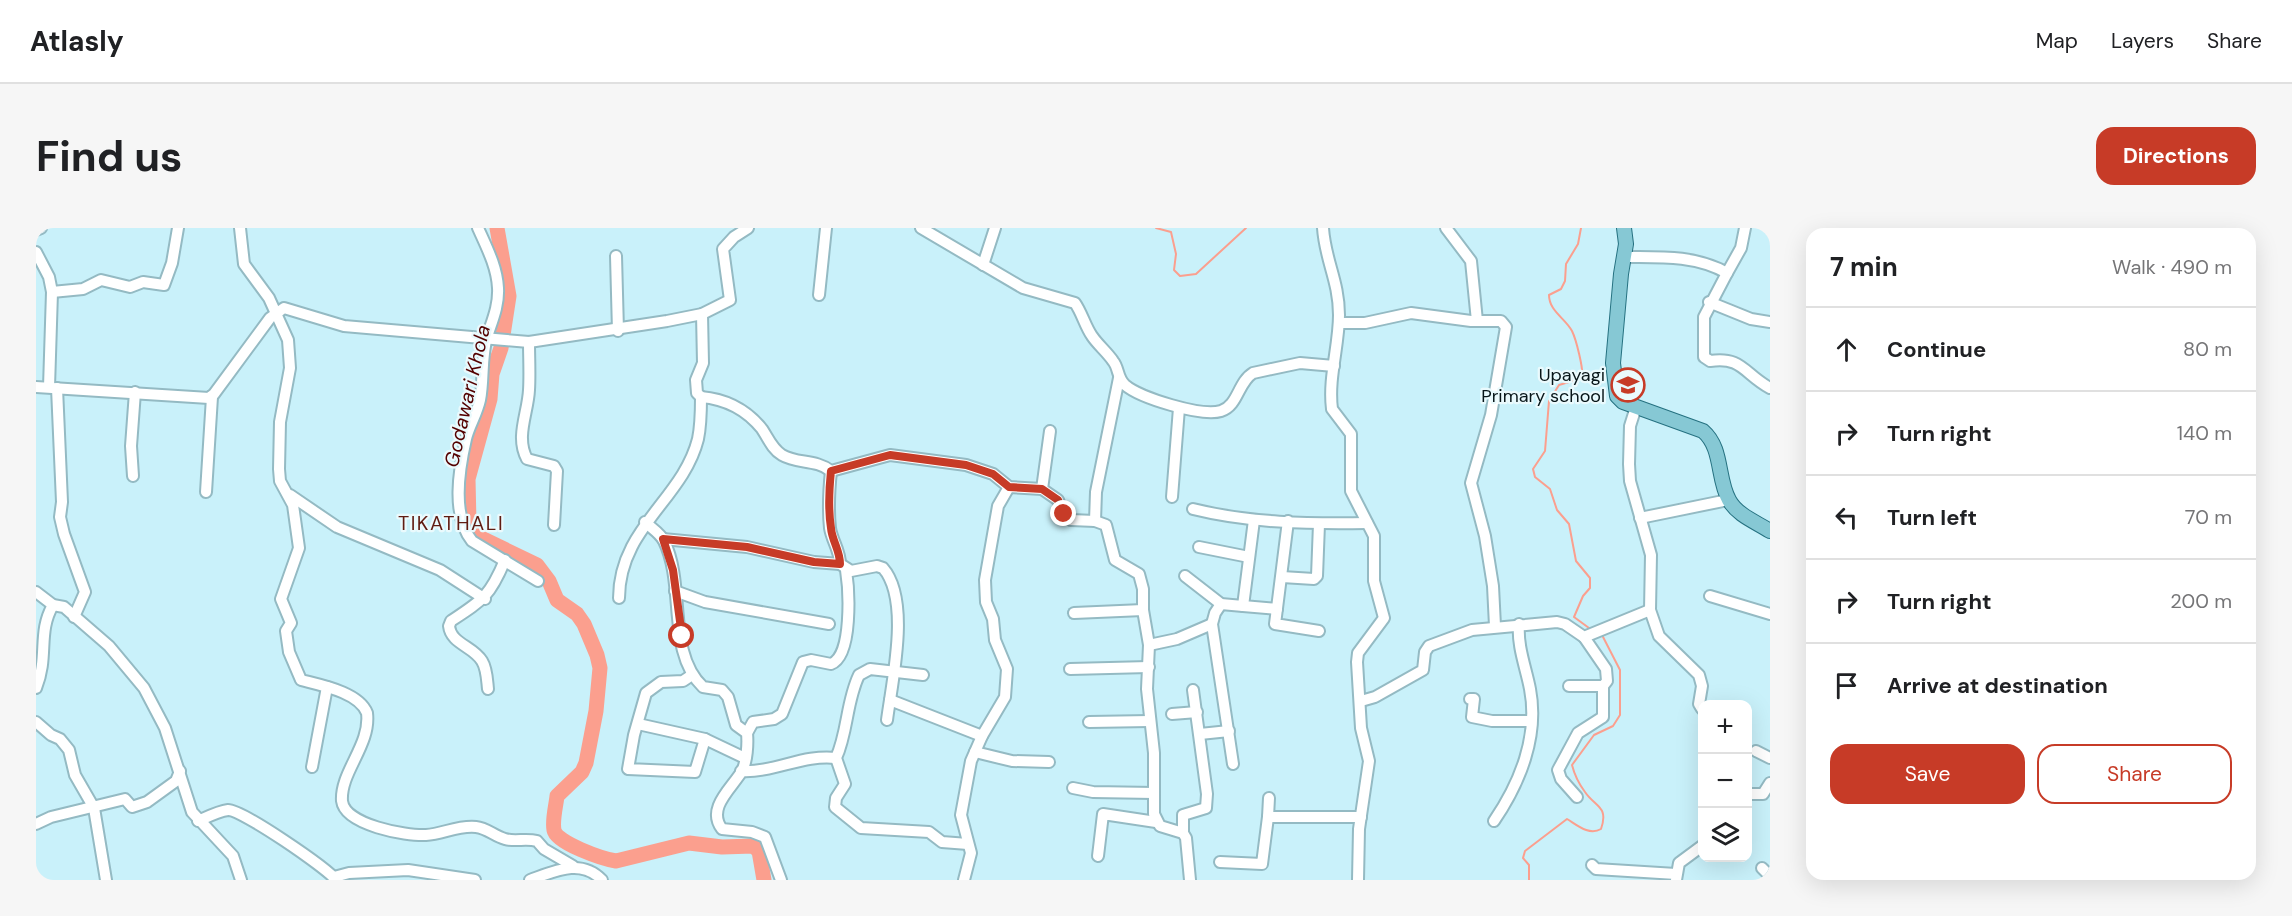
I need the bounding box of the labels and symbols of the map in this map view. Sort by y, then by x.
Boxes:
water label: Godawari Khola [438,322,496,470]
place label: Upayagi Primary school [1481,363,1605,408]
school or university icon: Upayagi Primary school [1610,367,1646,403]
route end [1050,500,1076,526]
district label: TIKATHALI [398,510,504,536]
route start [668,622,694,648]

